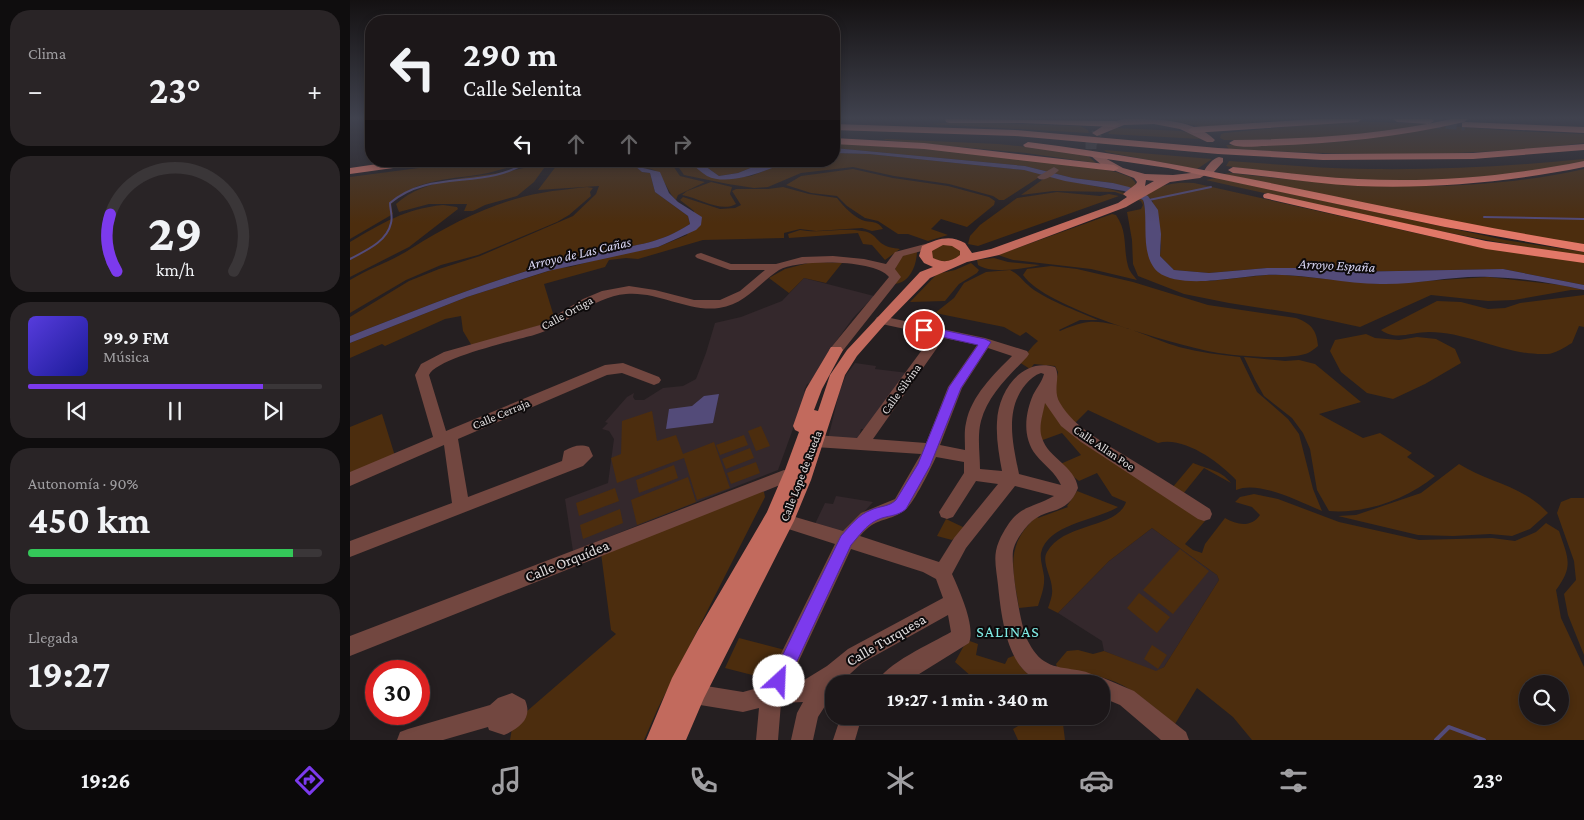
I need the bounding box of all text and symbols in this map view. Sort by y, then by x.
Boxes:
icon: left [380,35,445,100]
text: 290 m [463,35,557,74]
text: Clima [28,45,66,62]
text: 23° [149,69,201,111]
text: − [28,75,43,106]
text: + [307,75,322,106]
text: Calle Selenita [463,76,582,101]
icon: left [509,130,537,158]
icon: ahead [562,130,590,158]
icon: ahead [615,130,643,158]
icon: right [668,130,696,158]
text: 29 [148,203,202,261]
water label: Arroyo de Las Cañas [525,233,633,273]
water label: Arroyo España [1297,255,1376,275]
text: km/h [156,260,195,280]
street label: Calle Ortiga [539,293,596,333]
pin [903,309,945,351]
icon: arrive [910,316,938,344]
text: 99.9 FM [103,327,169,348]
text: Música [103,348,149,365]
street label: Calle Silvina [878,361,924,417]
street label: Calle Cerraja [470,395,532,432]
icon: previous [63,397,91,425]
icon: pause [161,397,189,425]
icon: next [259,397,287,425]
street label: Calle Allan Poe [1071,422,1137,474]
street label: Calle Lope de Rueda [777,428,825,523]
text: Autonomía · 90% [28,475,138,492]
text: 450 km [28,499,150,541]
street label: Calle Orquídea [523,537,612,586]
street label: Calle Turquesa [843,611,929,670]
district label: SALINAS [976,623,1040,640]
text: Llegada [28,629,78,646]
text: 19:27 [28,653,110,695]
position arrow [752,654,804,706]
speed limit sign: 30 [365,660,430,725]
map controls [1519,675,1569,725]
button: search [1519,675,1569,725]
text: 19:27 · 1 min · 340 m [887,689,1048,710]
icon: directions [292,763,327,798]
icon: music [489,763,524,798]
icon: phone [686,763,721,798]
icon: climate [883,763,918,798]
icon: car [1079,763,1114,798]
icon: filters [1276,763,1311,798]
text: 19:26 [81,768,130,793]
text: 23° [1473,768,1503,793]

